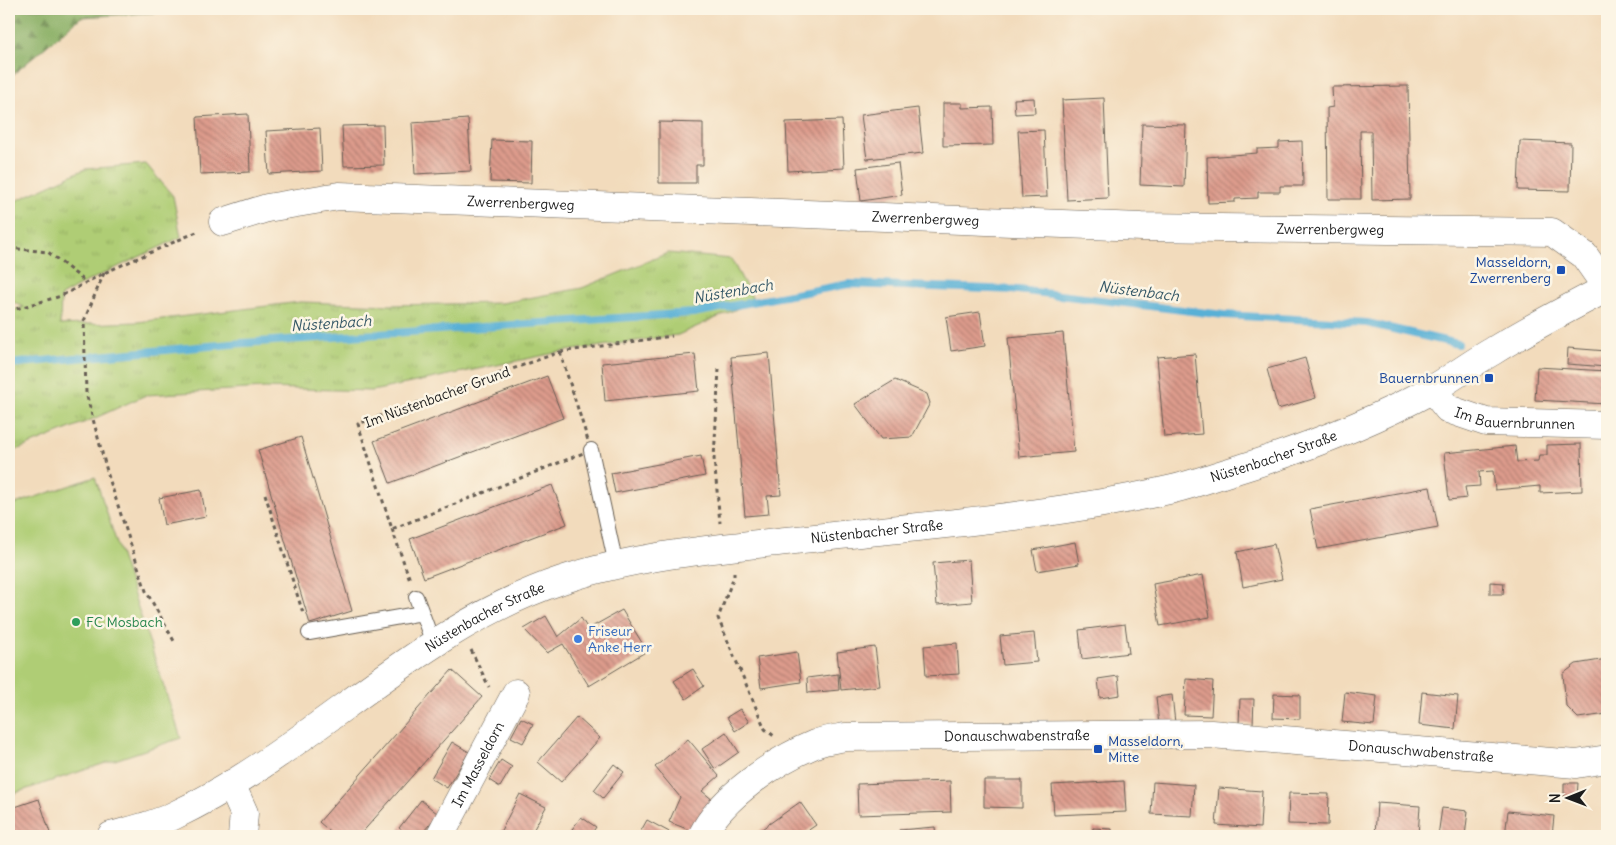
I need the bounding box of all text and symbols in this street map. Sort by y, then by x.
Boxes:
street label: Zwerrenbergweg [467,192,575,214]
street label: Zwerrenbergweg [871,208,980,230]
street label: Zwerrenbergweg [1276,220,1384,239]
place label: Masseldorn, Zwerrenberg [1470,253,1551,287]
marker: Masseldorn, Zwerrenberg [1555,264,1567,276]
water label: Nüstenbach [692,275,775,307]
water label: Nüstenbach [1098,277,1180,305]
water label: Nüstenbach [290,311,372,335]
street label: Im Nüstenbacher Grund [362,362,512,432]
place label: Bauernbrunnen [1379,369,1479,387]
marker: Bauernbrunnen [1483,372,1495,384]
street label: Im Bauernbrunnen [1452,403,1575,433]
street label: Nüstenbacher Straße [1208,426,1340,486]
street label: Nüstenbacher Straße [810,515,944,547]
street label: Nüstenbacher Straße [422,578,547,656]
place label: FC Mosbach [86,613,163,631]
marker: FC Mosbach [70,616,82,628]
place label: Friseur Anke Herr [588,622,652,656]
marker: Friseur Anke Herr [572,633,584,645]
street label: Im Masseldorn [448,719,508,810]
street label: Donauschwabenstraße [944,726,1090,745]
place label: Masseldorn, Mitte [1108,732,1184,766]
street label: Donauschwabenstraße [1348,736,1495,766]
marker: Masseldorn, Mitte [1092,743,1104,755]
north arrow [1544,772,1594,822]
text: N [1546,793,1564,803]

